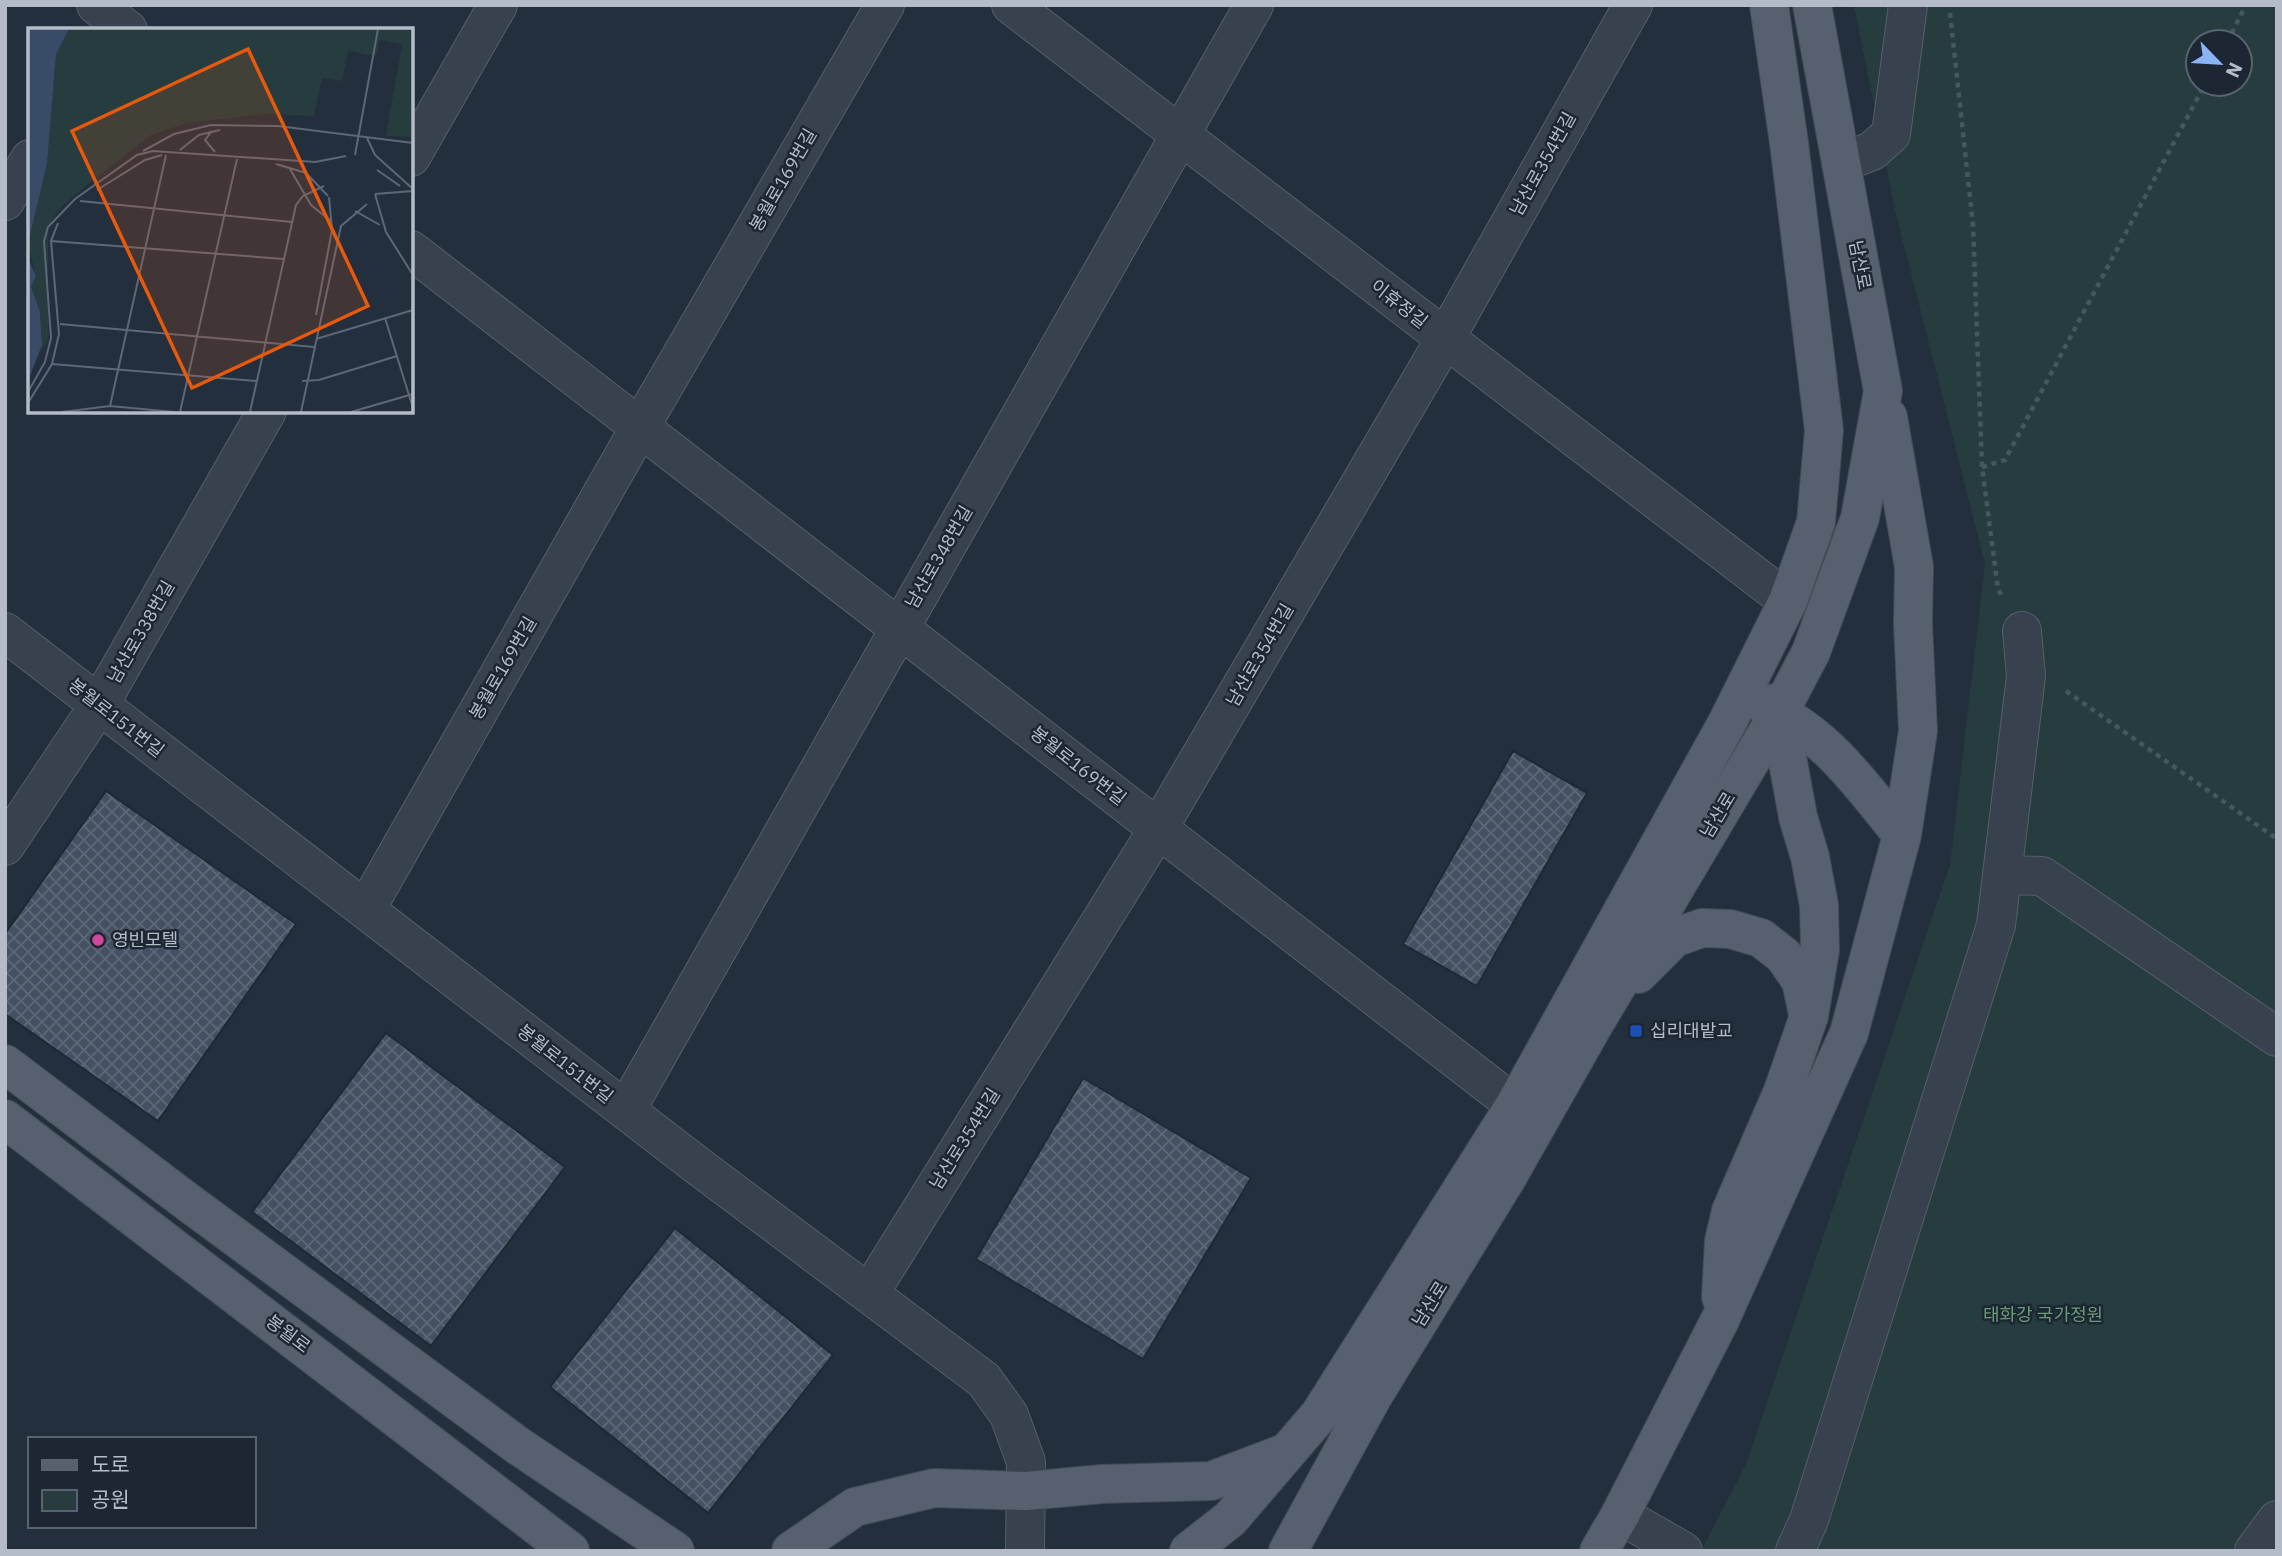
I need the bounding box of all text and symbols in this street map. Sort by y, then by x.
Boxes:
inset map [28,28,413,413]
north arrow [2184,28,2254,98]
text: N [2221,59,2248,81]
street label: 남산로354번길 [1505,108,1581,220]
street label: 봉월로169번길 [744,124,821,235]
street label: 남산로 [1844,238,1877,291]
street label: 이휴정길 [1366,274,1432,333]
street label: 남산로348번길 [900,501,977,612]
street label: 남산로338번길 [102,576,179,687]
street label: 남산로354번길 [1221,599,1298,710]
street label: 봉월로169번길 [464,612,541,723]
street label: 봉월로151번길 [64,673,169,762]
street label: 봉월로169번길 [1026,721,1131,810]
street label: 남산로 [1695,788,1740,842]
place label: 영빈모텔 [112,928,178,951]
marker: 영빈모텔 [90,932,106,948]
street label: 봉월로151번길 [513,1019,618,1108]
place label: 십리대밭교 [1650,1019,1733,1042]
marker: 십리대밭교 [1628,1023,1644,1039]
street label: 남산로354번길 [924,1084,1005,1194]
street label: 남산로 [1407,1277,1452,1331]
park label: 태화강 국가정원 [1983,1303,2103,1326]
street label: 봉월로 [262,1309,315,1358]
legend [28,1437,256,1528]
text: 도로 [91,1450,130,1478]
text: 공원 [91,1485,130,1513]

